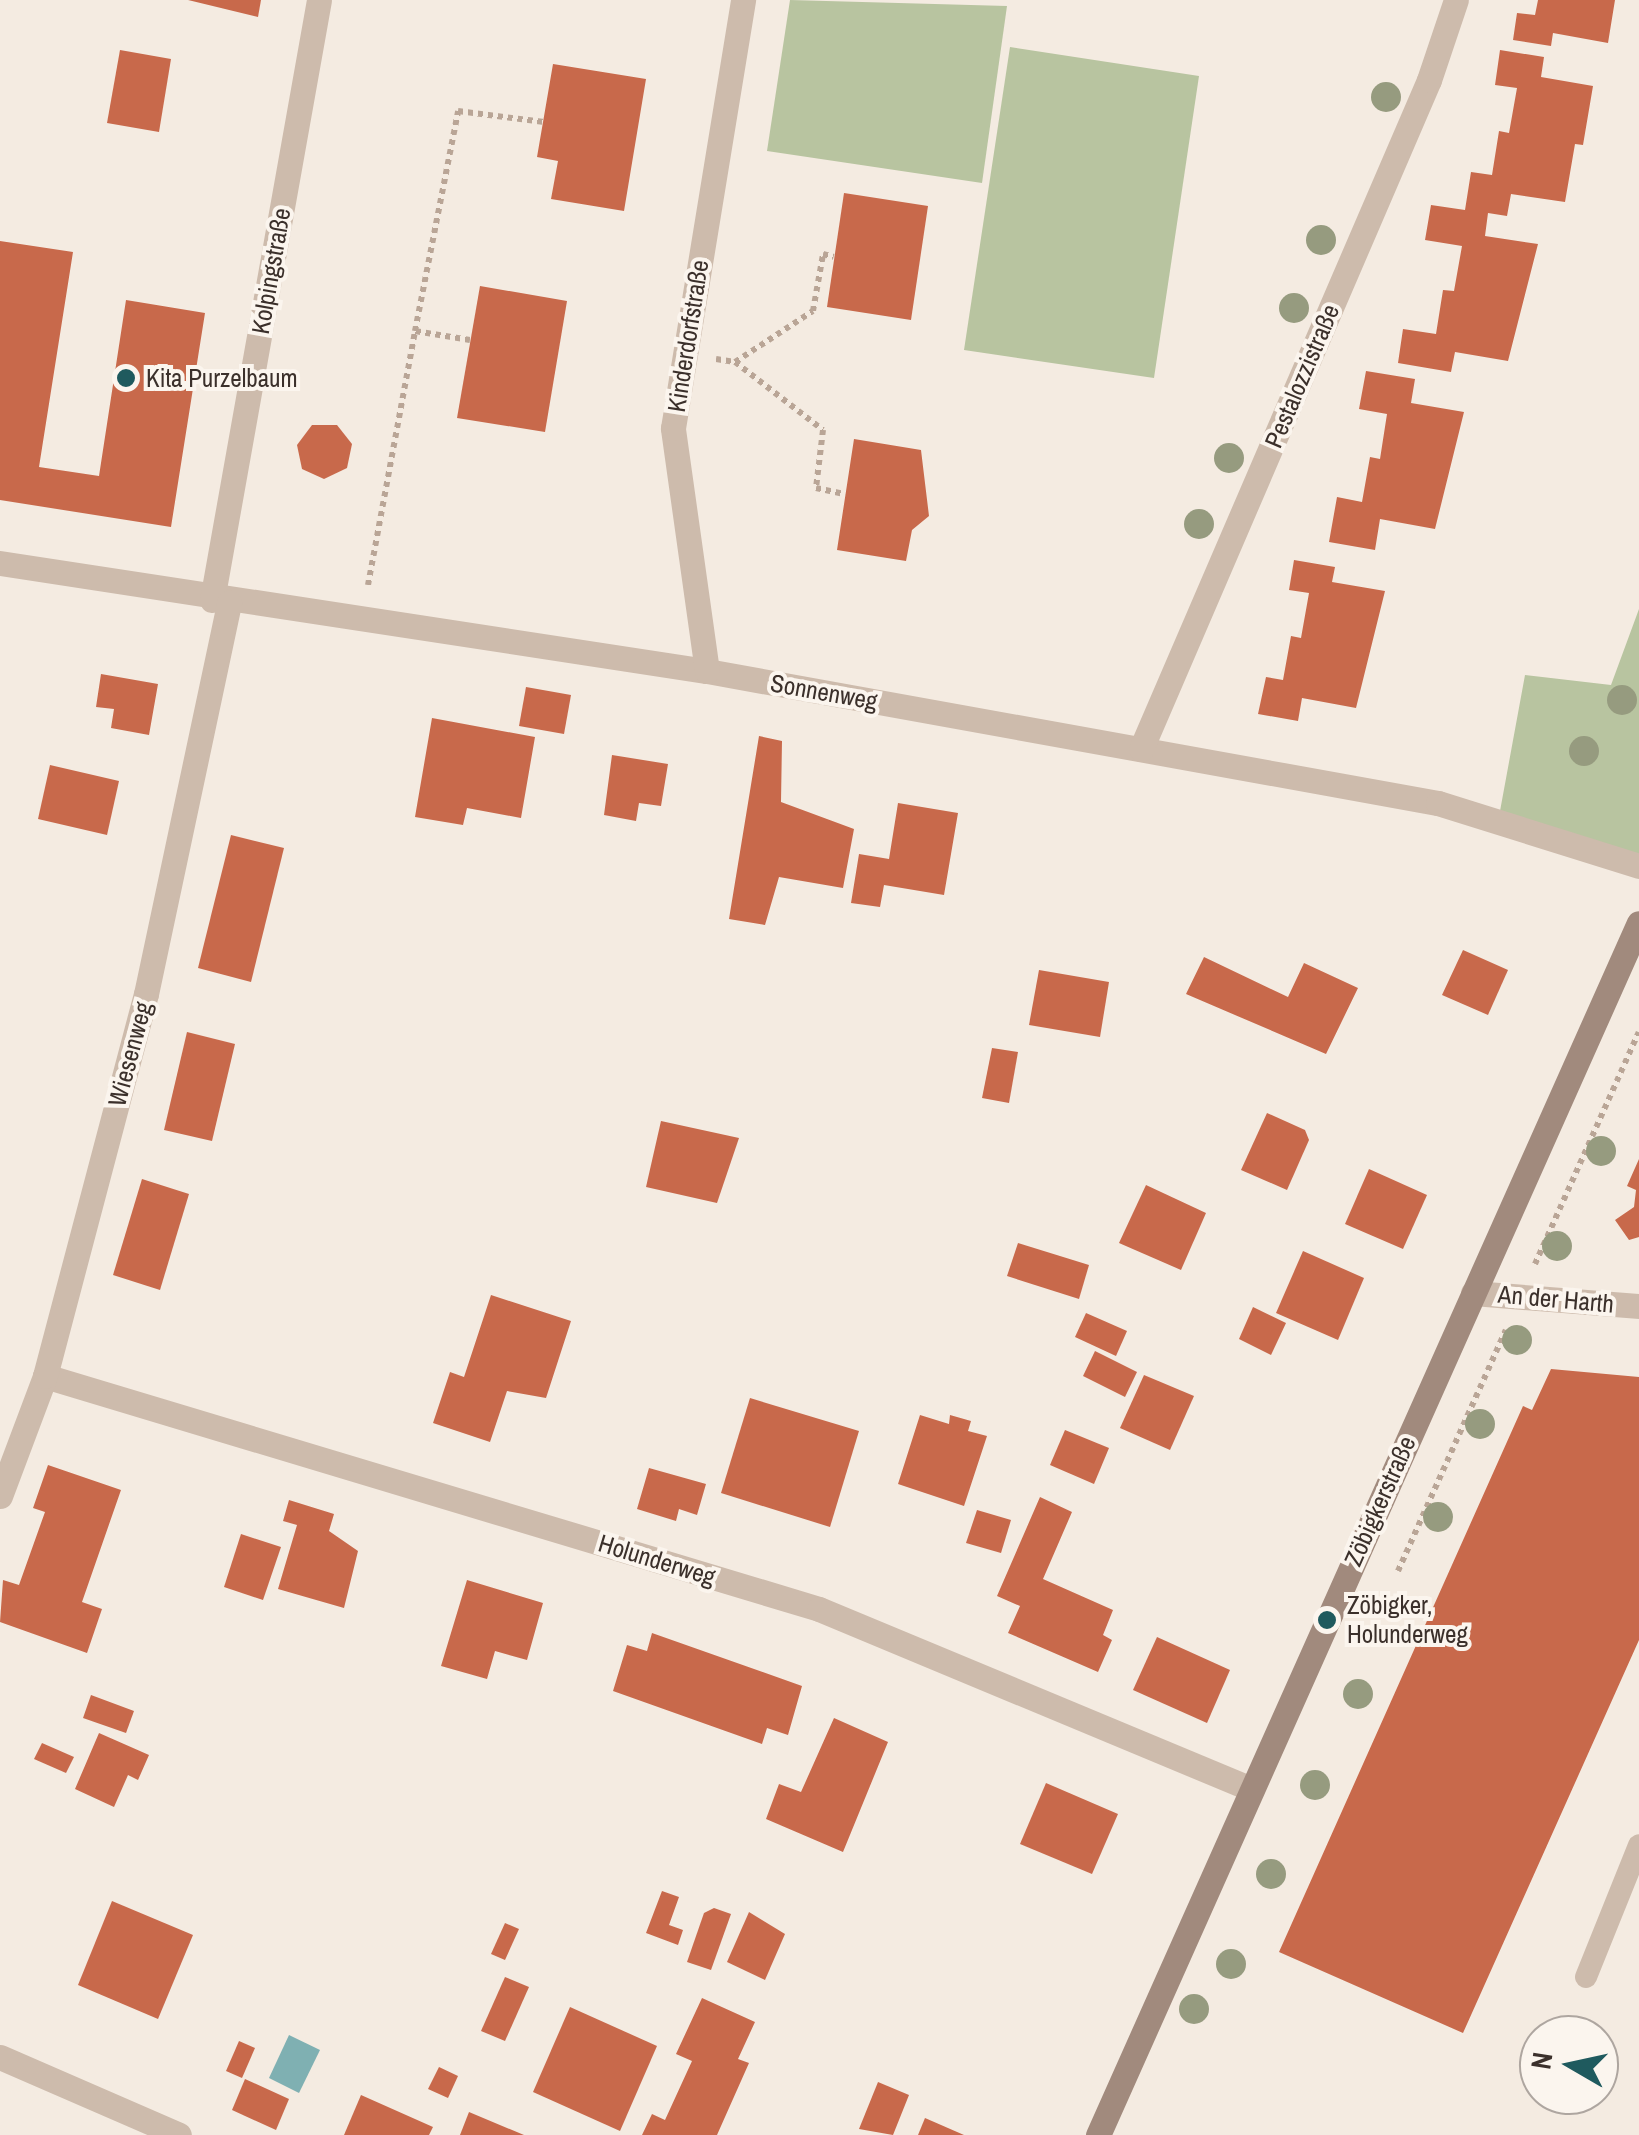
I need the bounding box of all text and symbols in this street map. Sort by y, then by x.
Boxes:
street label: Kolpingstraße [245,206,297,336]
street label: Kinderdorfstraße [661,258,715,414]
street label: Pestalozzistraße [1258,300,1346,452]
place label: Kita Purzelbaum [146,363,298,393]
marker: Kita Purzelbaum [115,367,137,389]
street label: Sonnenweg [768,668,880,716]
street label: Wiesenweg [102,998,158,1110]
street label: An der Harth [1497,1279,1615,1319]
street label: Zöbigkerstraße [1338,1431,1422,1571]
street label: Holunderweg [595,1528,719,1592]
place label: Zöbigker, Holunderweg [1347,1591,1468,1650]
marker: Zöbigker, Holunderweg [1316,1609,1338,1631]
north arrow [1519,2015,1619,2115]
text: N [1521,2049,1561,2072]

